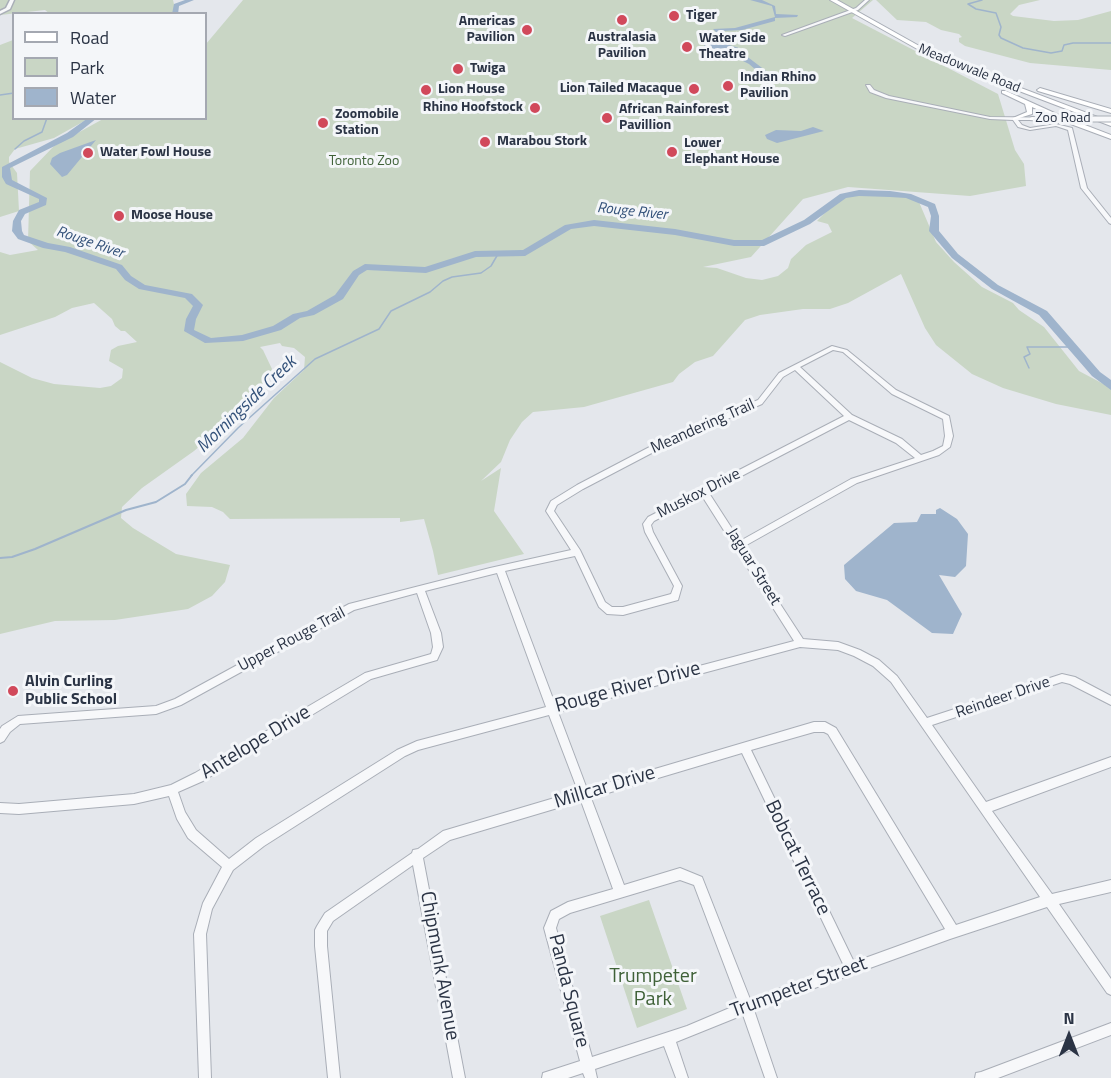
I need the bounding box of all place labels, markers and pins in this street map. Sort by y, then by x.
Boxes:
place label: Tiger [686,8,717,24]
marker: Tiger [667,9,681,23]
marker: Australasia Pavilion [615,13,629,27]
place label: Americas Pavilion [459,14,515,46]
marker: Americas Pavilion [520,23,534,37]
place label: Australasia Pavilion [588,30,656,62]
place label: Water Side Theatre [699,31,766,63]
marker: Water Side Theatre [680,40,694,54]
place label: Twiga [470,61,506,77]
marker: Twiga [451,62,465,76]
place label: Indian Rhino Pavilion [740,70,816,102]
marker: Indian Rhino Pavilion [721,79,735,93]
place label: Lion Tailed Macaque [560,81,682,97]
place label: Lion House [438,82,505,98]
marker: Lion Tailed Macaque [687,82,701,96]
marker: Lion House [419,83,433,97]
place label: Rhino Hoofstock [423,100,523,116]
marker: Rhino Hoofstock [528,101,542,115]
place label: African Rainforest Pavillion [619,102,729,134]
place label: Zoomobile Station [335,107,399,140]
marker: African Rainforest Pavillion [600,111,614,125]
marker: Zoomobile Station [316,116,330,130]
place label: Marabou Stork [497,134,587,150]
marker: Marabou Stork [478,135,492,149]
place label: Lower Elephant House [684,136,779,168]
place label: Water Fowl House [100,145,211,161]
marker: Lower Elephant House [665,145,679,159]
marker: Water Fowl House [81,146,95,160]
place label: Moose House [131,208,213,224]
marker: Moose House [112,209,126,223]
place label: Alvin Curling Public School [25,672,117,710]
marker: Alvin Curling Public School [6,684,20,698]

